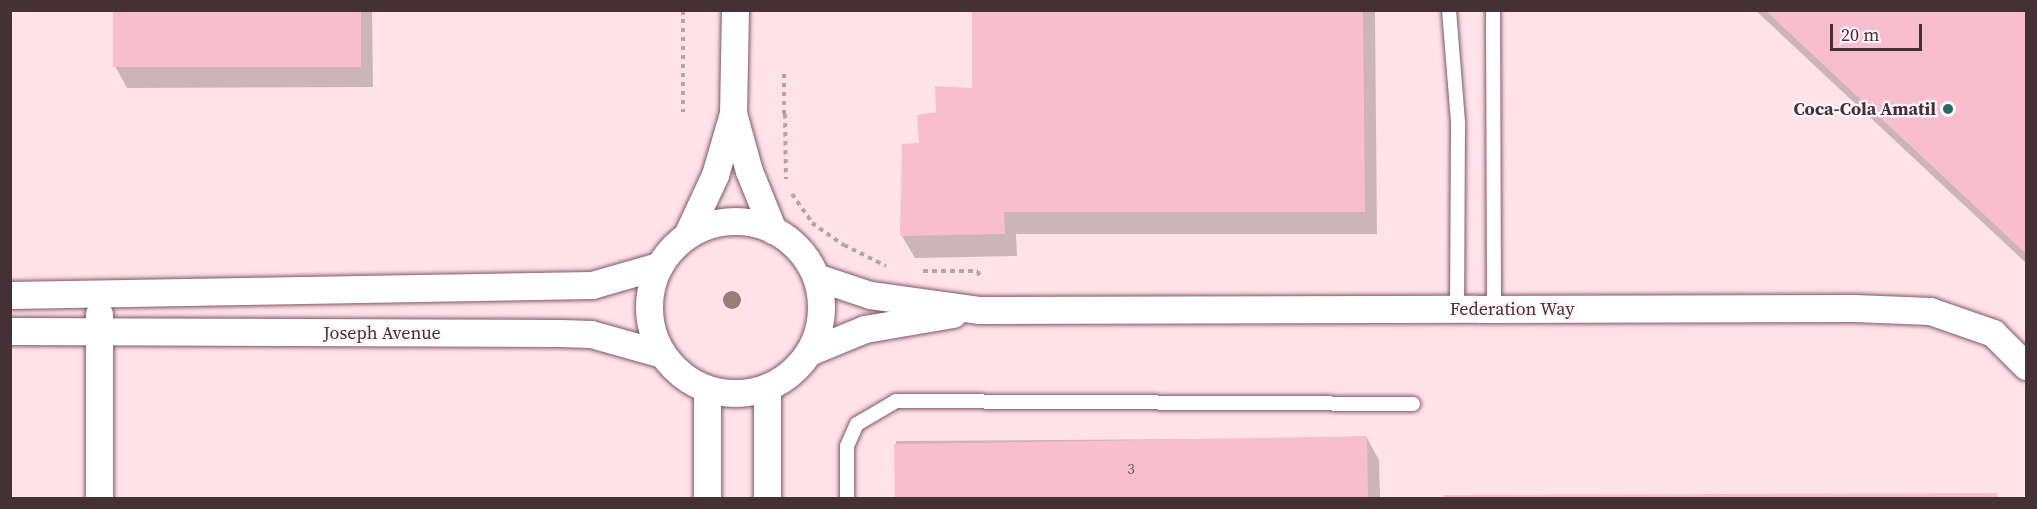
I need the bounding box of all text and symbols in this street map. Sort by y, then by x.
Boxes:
scale bar [1833,12,1924,50]
text: 20 m [1841,22,1879,47]
place label: Coca-Cola Amatil [1793,98,1936,120]
marker: Coca-Cola Amatil [1941,102,1955,116]
street label: Federation Way [1449,298,1575,320]
street label: Joseph Avenue [323,322,441,344]
house number: 3 [1127,460,1135,478]

